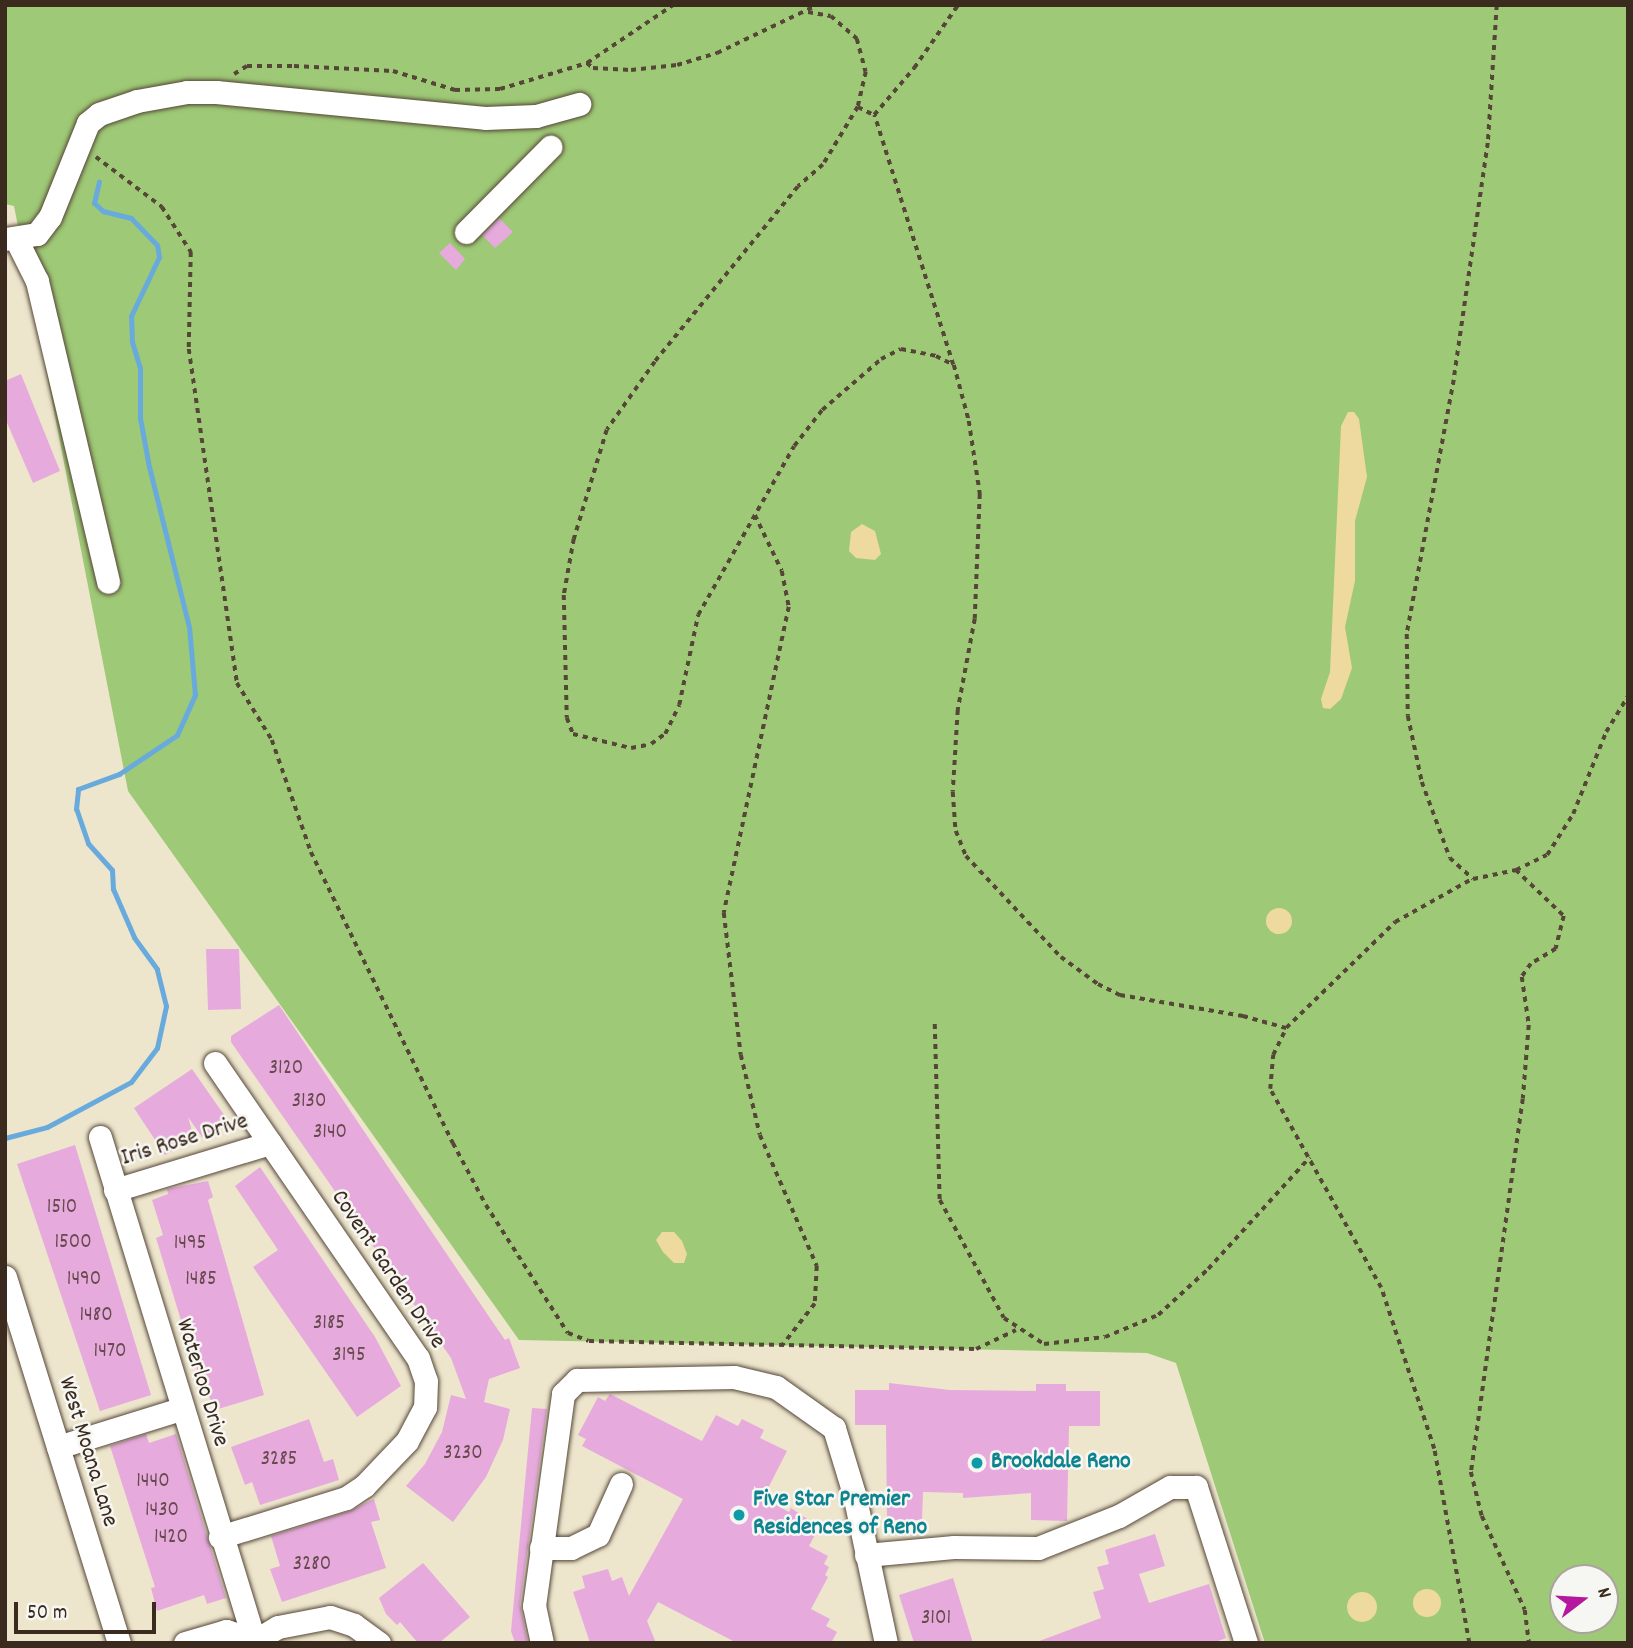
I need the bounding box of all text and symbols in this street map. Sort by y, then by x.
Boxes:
house number: 3120 [269,1056,303,1082]
house number: 3130 [292,1089,326,1115]
street label: Iris Rose Drive [118,1108,252,1174]
house number: 3140 [313,1120,347,1146]
street label: Covent Garden Drive [323,1185,451,1355]
house number: 1510 [47,1195,77,1221]
house number: 1500 [54,1230,92,1256]
house number: 1495 [174,1231,206,1257]
house number: 1490 [67,1267,101,1293]
house number: 1485 [185,1267,217,1293]
house number: 1480 [79,1303,113,1329]
house number: 3185 [313,1311,345,1337]
street label: Waterloo Drive [168,1316,234,1450]
house number: 1470 [94,1339,126,1365]
house number: 3195 [332,1343,366,1369]
street label: West Moana Lane [51,1374,123,1530]
house number: 3230 [443,1441,483,1467]
house number: 3285 [261,1447,297,1473]
place label: Brookdale Reno [991,1449,1131,1477]
marker: Brookdale Reno [969,1455,985,1471]
house number: 1440 [136,1469,170,1495]
place label: Five Star Premier Residences of Reno [753,1487,927,1543]
house number: 1430 [145,1498,179,1524]
marker: Five Star Premier Residences of Reno [731,1507,747,1523]
house number: 1420 [154,1525,188,1551]
house number: 3280 [293,1552,331,1578]
north arrow [1549,1564,1619,1634]
text: N [1588,1585,1617,1602]
scale bar [18,1588,159,1632]
text: 50 m [27,1599,67,1629]
house number: 3101 [921,1606,951,1632]

